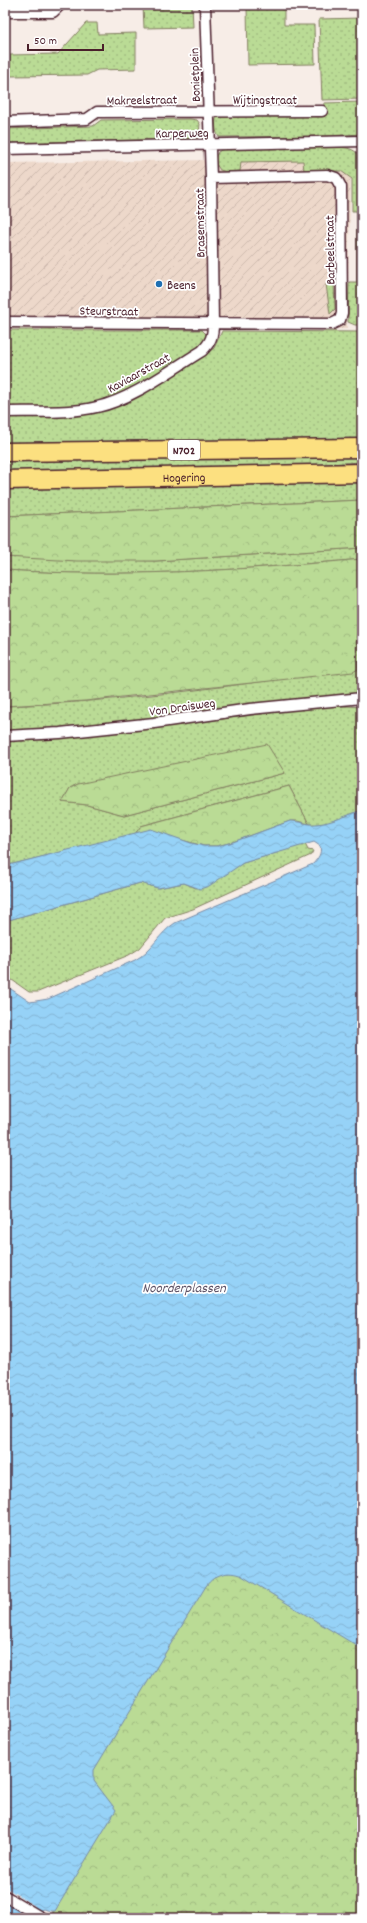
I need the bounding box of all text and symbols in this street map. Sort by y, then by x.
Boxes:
scale bar [28,26,103,52]
text: 50 m [34,33,57,50]
street label: Bonietplein [186,48,207,102]
street label: Makreelstraat [107,91,178,112]
street label: Wijtingstraat [233,92,297,111]
street label: Karperweg [155,125,209,144]
street label: Brasemstraat [191,188,212,258]
street label: Barbeelstraat [321,215,342,285]
place label: Beens [167,277,196,296]
marker: Beens [154,279,164,289]
street label: Steurstraat [79,302,139,323]
street label: Kaviaarstraat [104,349,174,399]
road number: N702 [168,440,200,460]
street label: Hogering [162,469,206,489]
street label: Von Draisweg [148,694,217,722]
water label: Noorderplassen [142,1279,226,1299]

